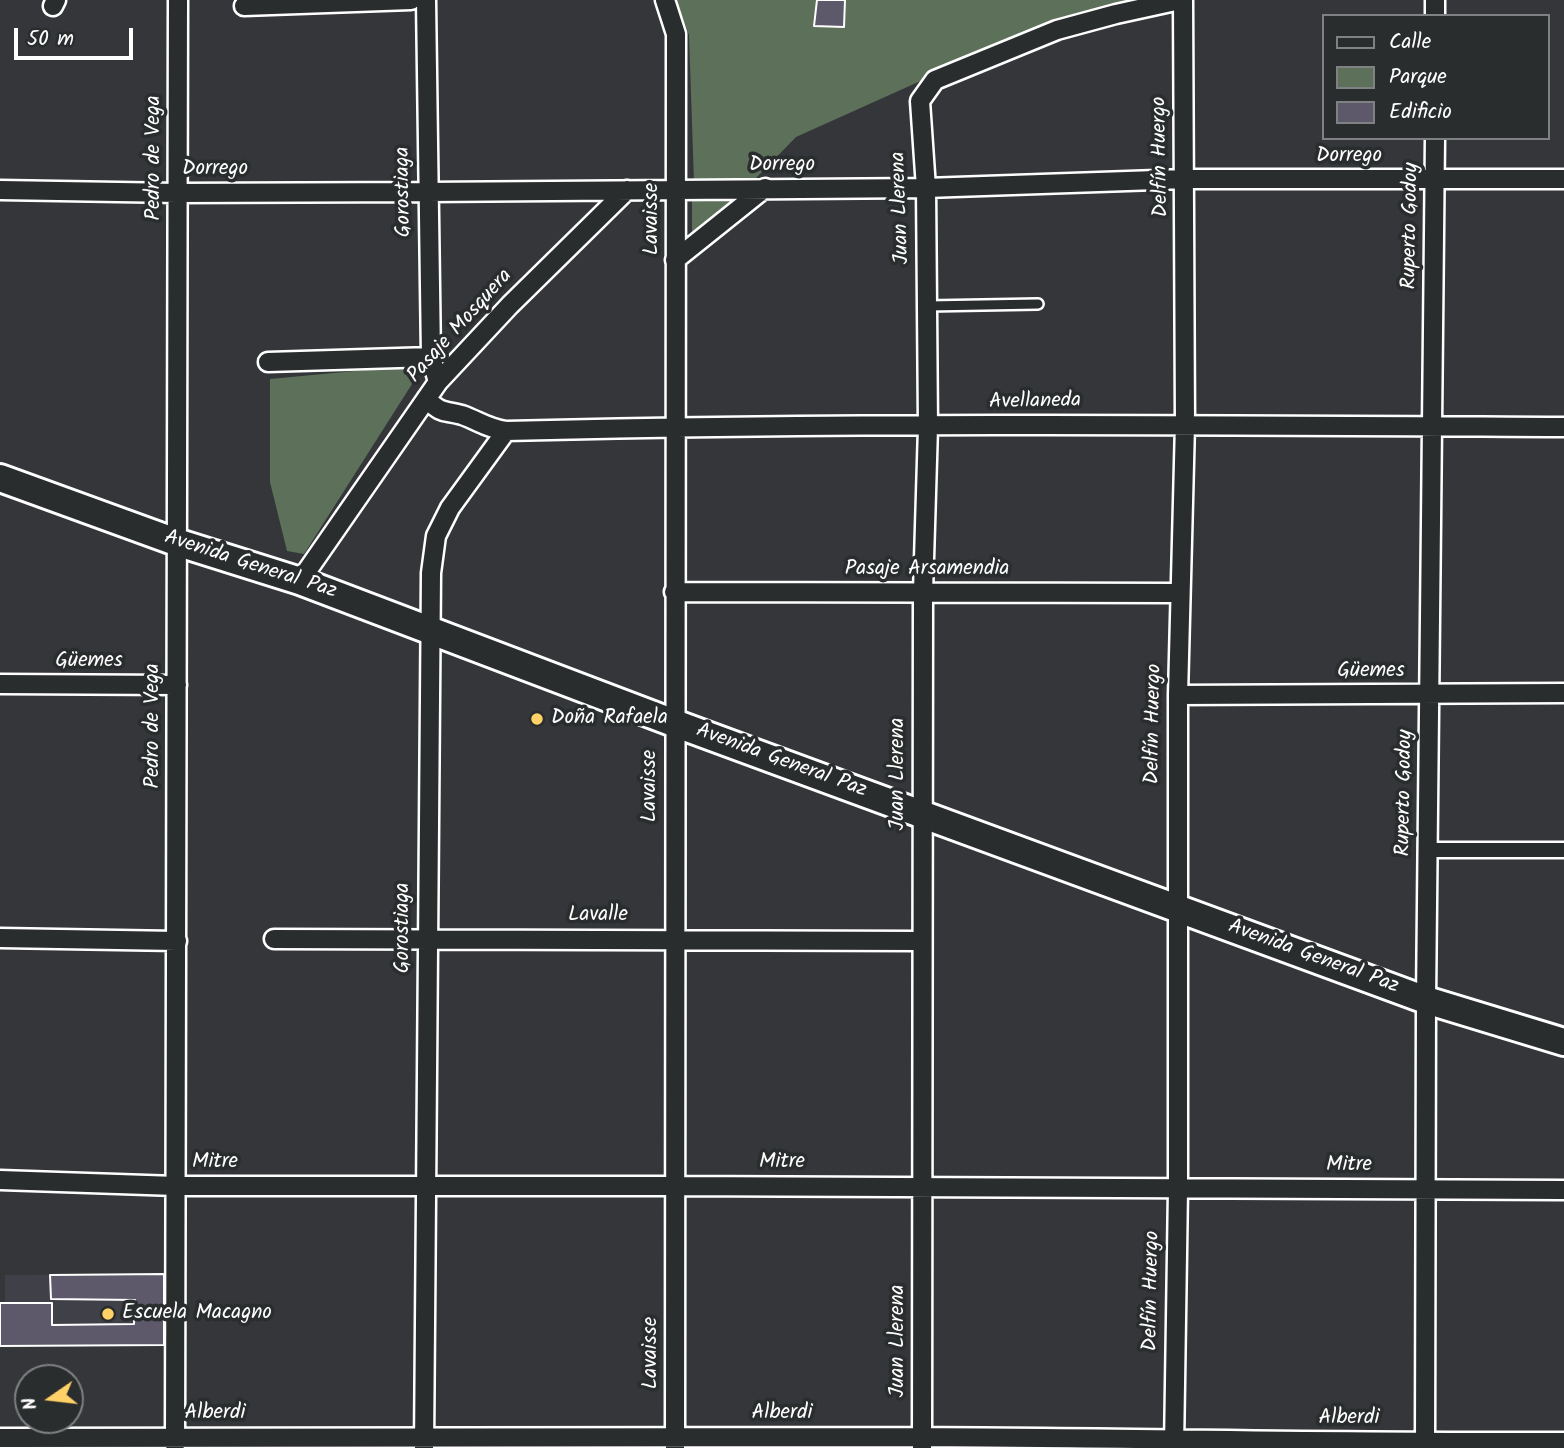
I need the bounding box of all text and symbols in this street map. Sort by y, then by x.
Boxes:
scale bar [18,14,136,58]
legend [1322,14,1550,140]
text: 50 m [27,23,74,56]
text: Calle [1389,26,1431,59]
text: Parque [1389,61,1447,94]
street label: Pedro de Vega [142,95,168,221]
street label: Delfín Huergo [1148,96,1176,218]
text: Edificio [1389,96,1452,129]
street label: Dorrego [1316,144,1382,170]
street label: Gorostiaga [392,147,418,237]
street label: Juan Llerena [887,151,917,265]
street label: Dorrego [749,153,815,179]
street label: Dorrego [182,157,248,183]
street label: Ruperto Godoy [1398,162,1426,290]
street label: Lavaisse [640,183,666,255]
street label: Pasaje Mosquera [403,265,519,389]
street label: Avellaneda [989,390,1081,416]
street label: Avenida General Paz [161,526,339,606]
street label: Pasaje Arsamendia [845,557,1009,583]
street label: Güemes [55,649,123,675]
street label: Güemes [1337,659,1405,685]
street label: Pedro de Vega [141,663,167,789]
street label: Delfín Huergo [1141,663,1169,785]
place label: Doña Rafaela [551,706,668,732]
marker: Doña Rafaela [529,711,545,727]
street label: Juan Llerena [886,718,912,830]
street label: Avenida General Paz [692,719,870,805]
street label: Ruperto Godoy [1392,729,1420,857]
street label: Lavaisse [638,750,664,822]
street label: Gorostiaga [391,883,417,973]
street label: Lavalle [568,903,628,929]
street label: Avenida General Paz [1224,915,1402,1001]
street label: Mitre [192,1150,238,1176]
street label: Mitre [759,1150,805,1176]
street label: Mitre [1326,1153,1372,1179]
street label: Delfín Huergo [1139,1230,1167,1352]
street label: Juan Llerena [886,1285,912,1397]
place label: Escuela Macagno [122,1301,272,1327]
marker: Escuela Macagno [100,1306,116,1322]
street label: Lavaisse [639,1317,665,1389]
north arrow [14,1364,84,1434]
text: N [15,1394,47,1413]
street label: Alberdi [185,1401,245,1427]
street label: Alberdi [752,1401,812,1427]
street label: Alberdi [1319,1406,1379,1432]

